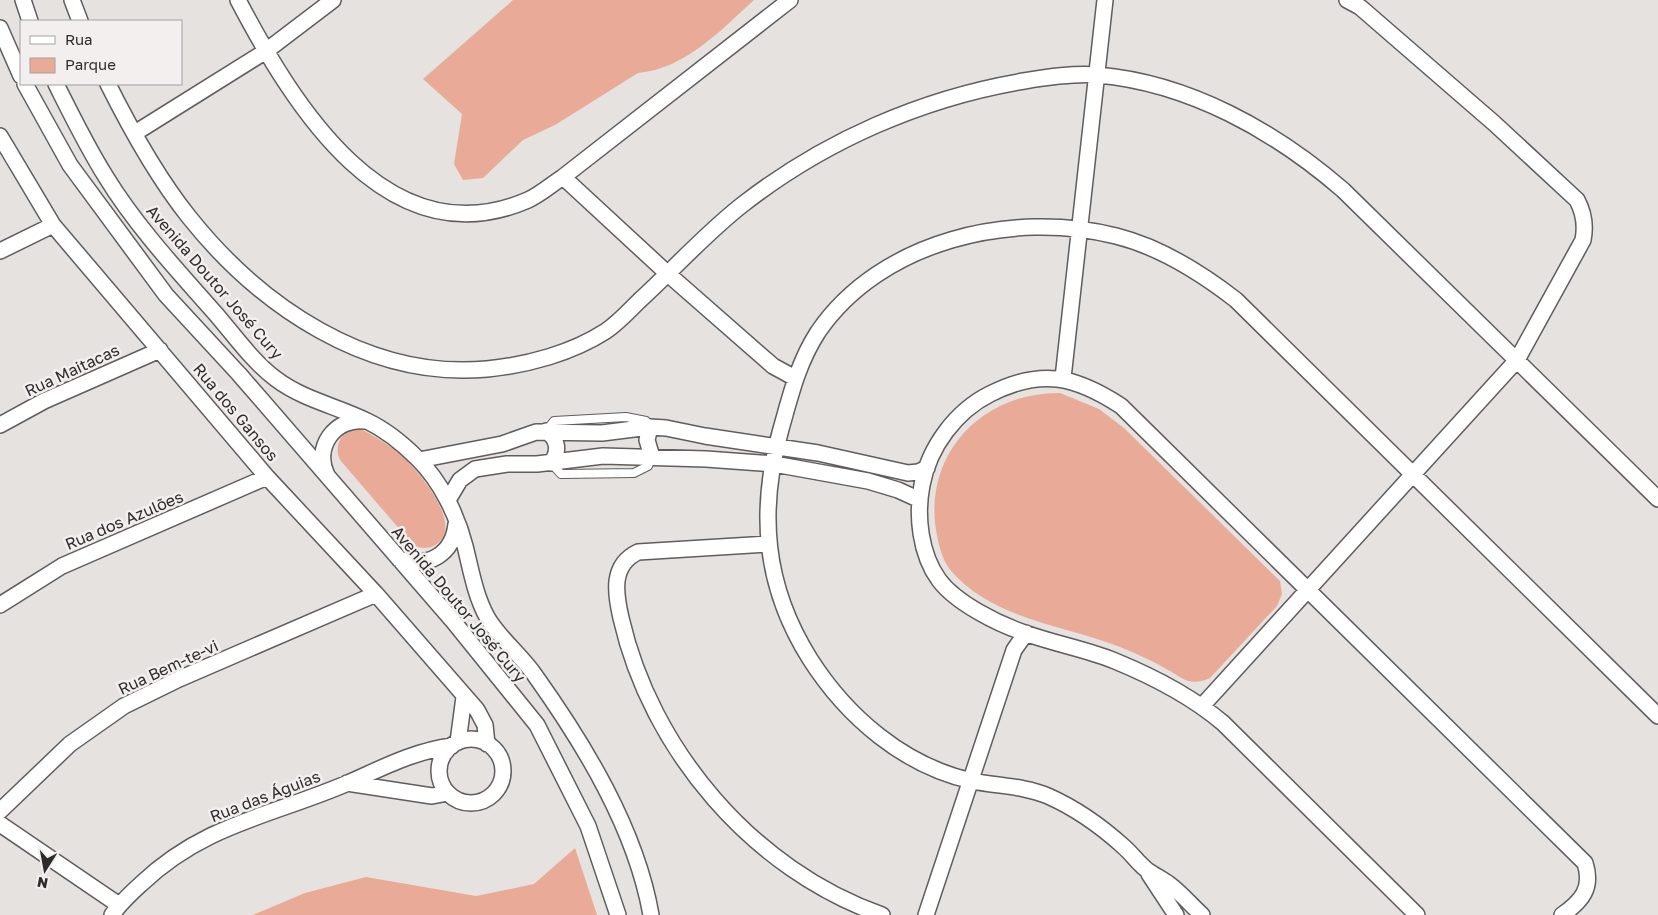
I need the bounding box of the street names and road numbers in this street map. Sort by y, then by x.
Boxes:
street label: Avenida Doutor José Cury [143,201,287,363]
street label: Rua Maitacas [22,339,122,401]
street label: Rua dos Gansos [189,359,283,465]
street label: Rua dos Azulões [62,486,186,554]
street label: Avenida Doutor José Cury [388,522,530,686]
street label: Rua Bem-te-vi [115,635,221,699]
street label: Rua das Águias [207,766,323,826]

